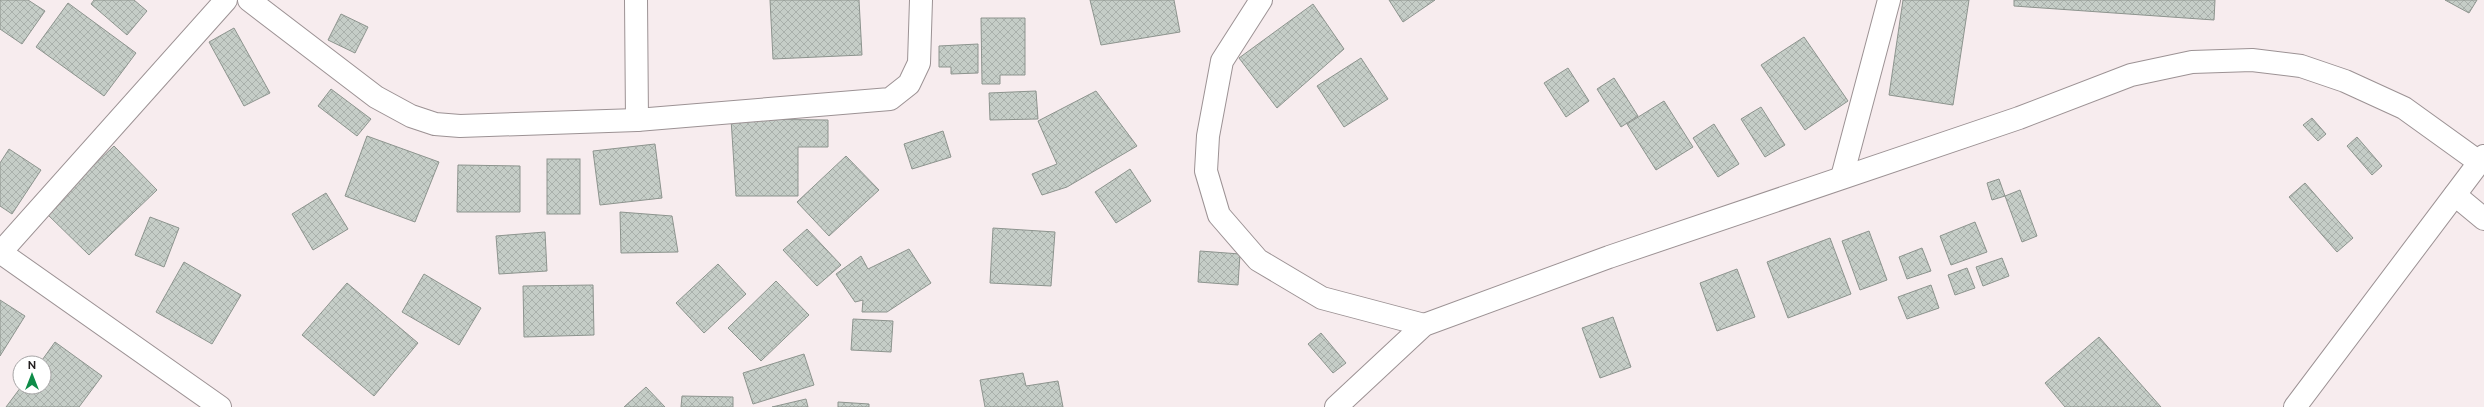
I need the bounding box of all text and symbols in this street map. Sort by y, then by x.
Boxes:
north arrow [12,355,52,395]
text: N [28,359,36,372]

